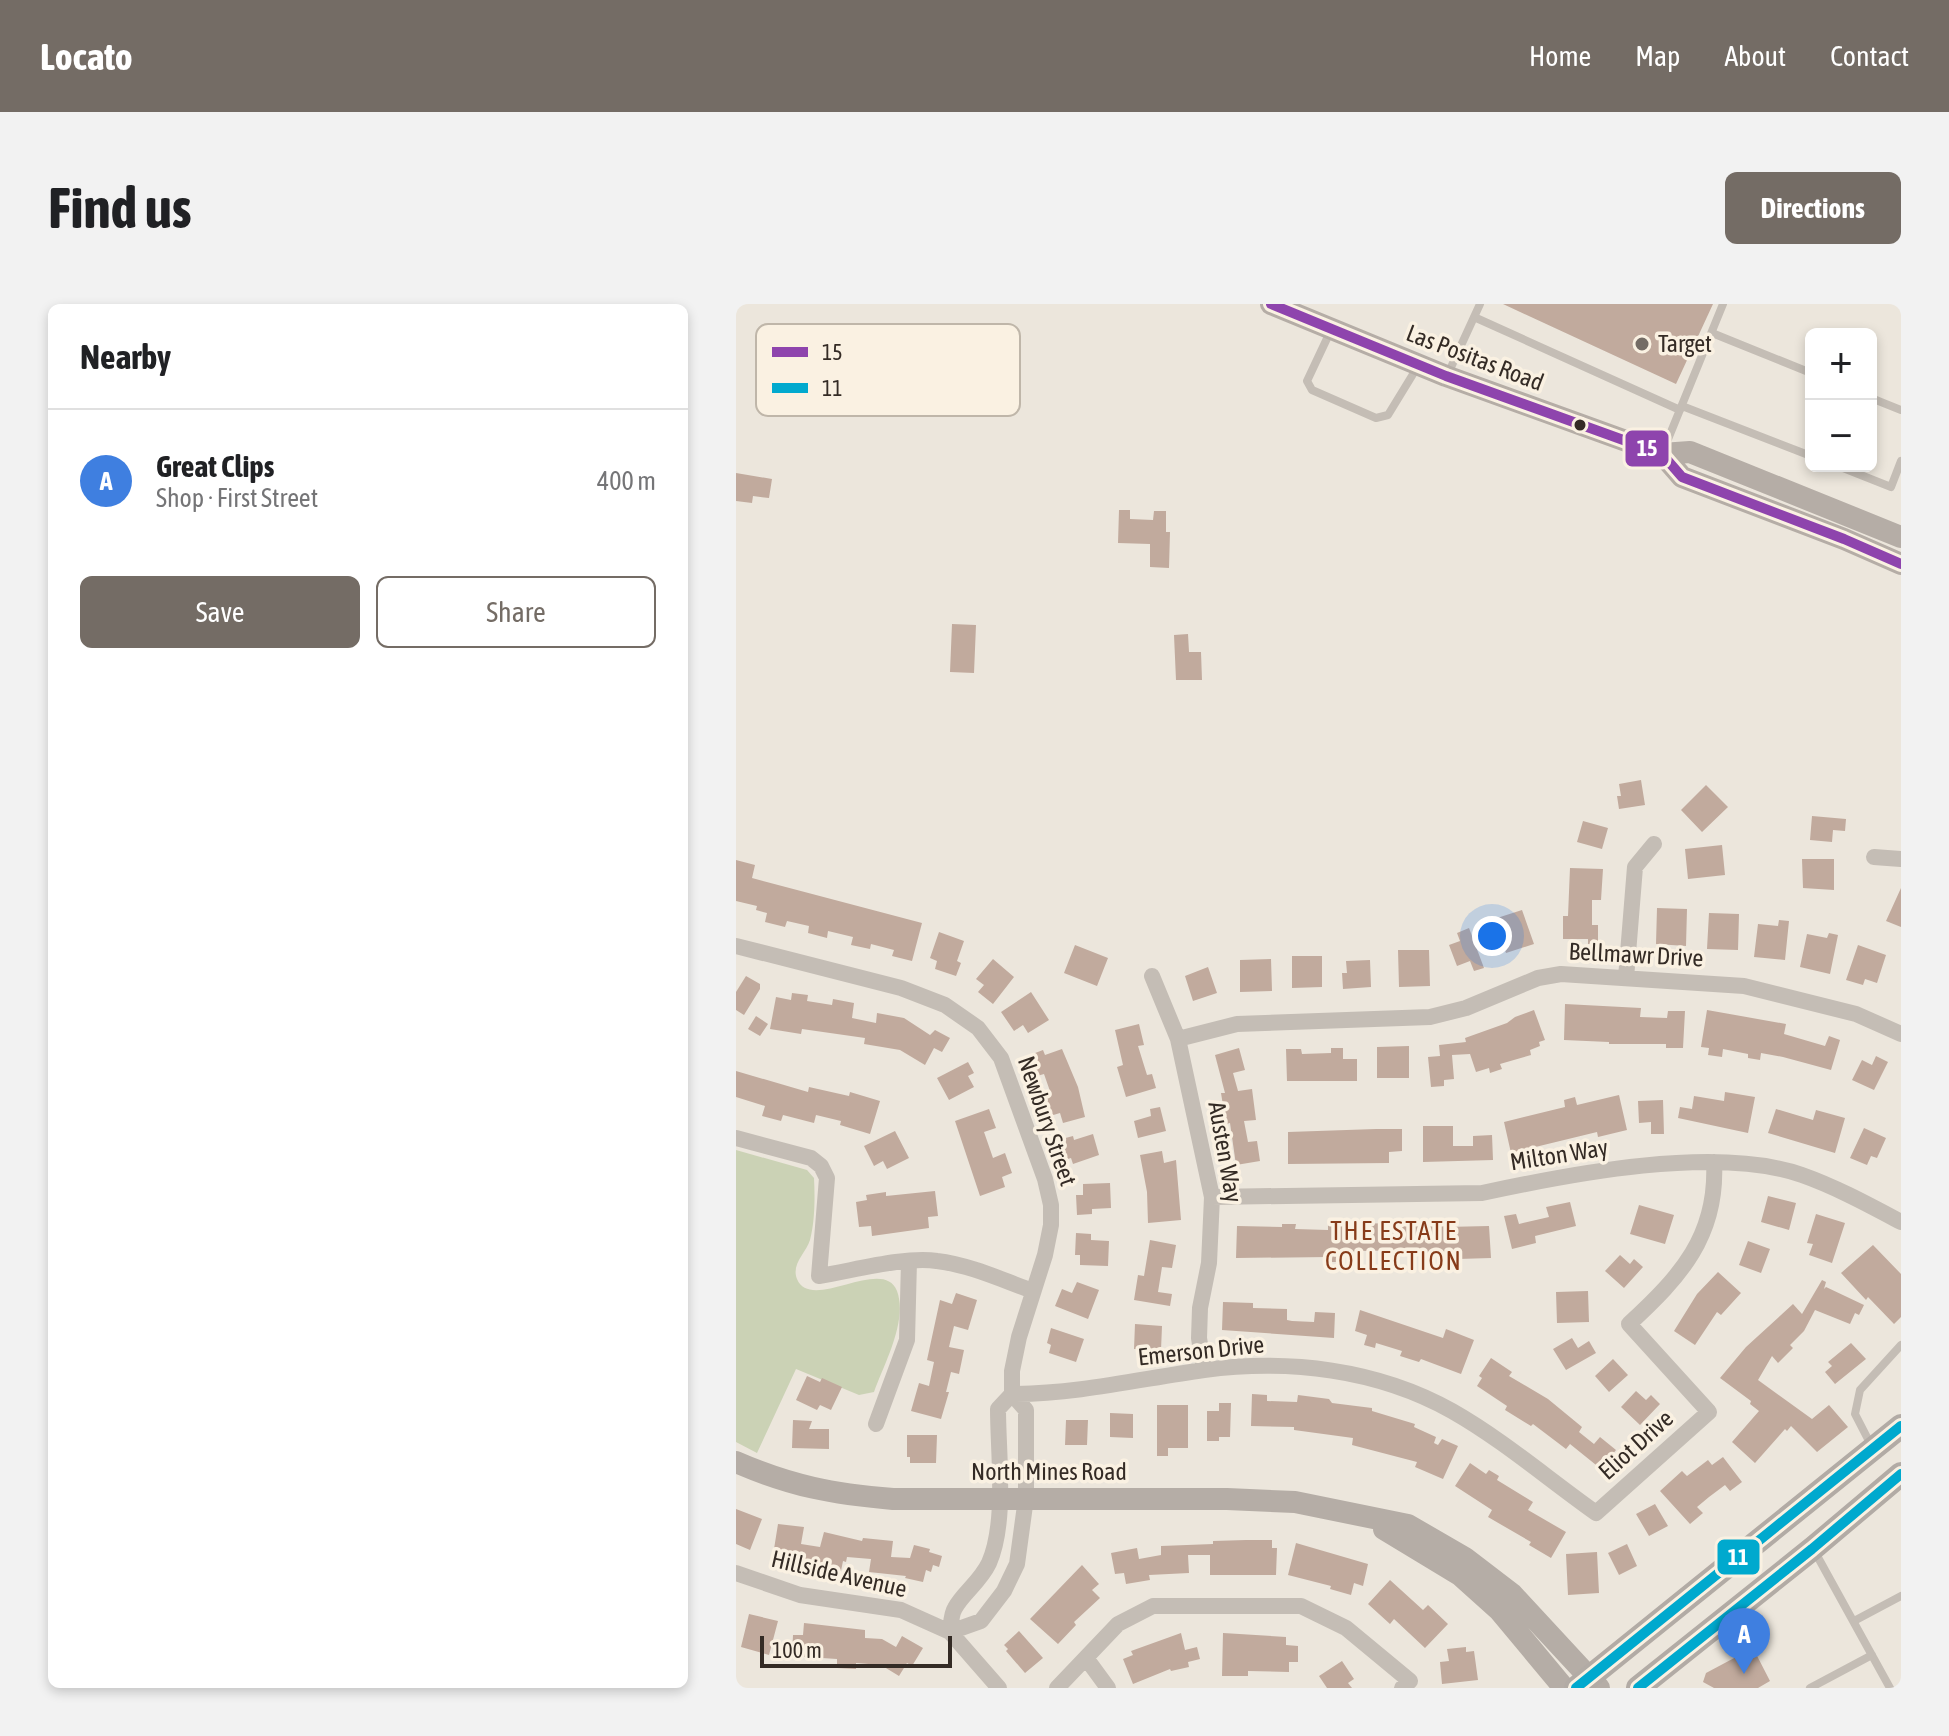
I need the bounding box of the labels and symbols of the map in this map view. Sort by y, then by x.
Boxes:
street label: Las Positas Road [1403,319,1548,396]
legend [756,324,1020,416]
place label: Target [1658,330,1712,357]
marker: Target [1633,335,1651,353]
text: 15 [822,339,843,365]
text: 11 [822,375,843,401]
unlabelled marker [1572,417,1588,433]
line badge: 15 [1624,429,1670,468]
text: 15 [1637,435,1657,461]
your location [1472,916,1512,956]
street label: Bellmawr Drive [1568,937,1704,972]
street label: Newbury Street [1013,1053,1082,1189]
street label: Austen Way [1203,1099,1248,1205]
street label: Milton Way [1508,1133,1610,1176]
district label: THE ESTATE COLLECTION [1325,1216,1463,1276]
street label: Emerson Drive [1137,1330,1265,1371]
street label: Eliot Drive [1593,1404,1678,1485]
street label: North Mines Road [971,1458,1127,1485]
line badge: 11 [1716,1538,1761,1576]
text: 11 [1728,1544,1748,1570]
street label: Hillside Avenue [769,1545,909,1602]
pin: A [1718,1608,1770,1674]
scale bar [760,1632,952,1668]

